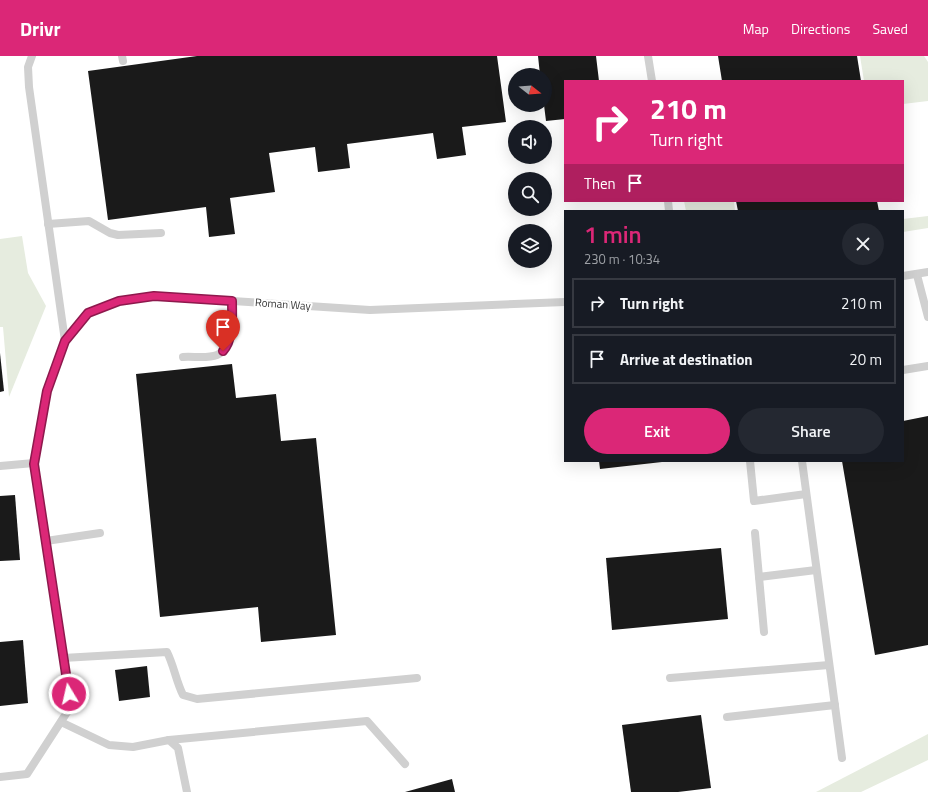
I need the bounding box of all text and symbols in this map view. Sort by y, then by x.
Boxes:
text: Drivr [20,14,61,43]
text: Map [743,18,769,39]
text: Directions [791,18,850,39]
text: Saved [872,18,908,39]
north arrow [508,68,552,112]
map controls [508,68,552,268]
text: 210 m [650,87,727,130]
icon: right [584,96,636,148]
button: sound [508,120,552,164]
text: Turn right [650,126,723,153]
button: search [508,172,552,216]
text: Then [584,172,616,195]
icon: arrive [624,172,646,194]
text: 1 min [584,216,642,252]
button: close [842,223,884,265]
button: layers [508,224,552,268]
text: 230 m · 10:34 [584,249,660,269]
icon: right [586,292,608,314]
text: Turn right [620,292,684,315]
text: 210 m [841,292,882,315]
street label: Roman Way [255,294,312,314]
pin [206,310,240,351]
icon: arrive [212,316,234,338]
icon: arrive [586,348,608,370]
text: Arrive at destination [620,348,753,371]
text: 20 m [849,348,882,371]
button: Exit [584,408,730,454]
button: Share [738,408,884,454]
position arrow [48,673,90,715]

